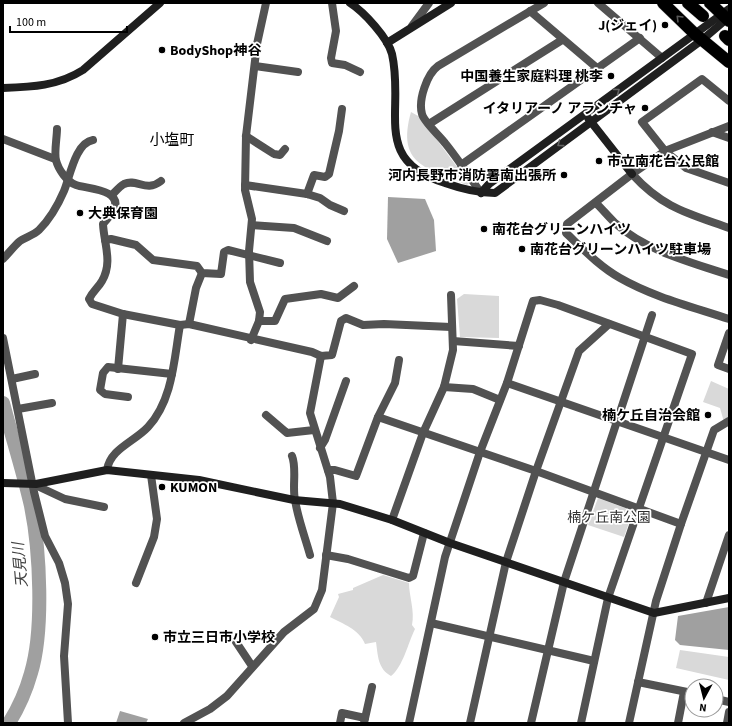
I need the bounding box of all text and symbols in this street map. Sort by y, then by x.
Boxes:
scale bar [10,8,127,34]
text: 100 m [16,14,46,31]
one-way arrow [676,15,684,23]
place label: J(ジェイ) [598,16,657,36]
marker: J(ジェイ) [660,20,670,30]
place label: BodyShop神谷 [170,41,262,61]
marker: BodyShop神谷 [157,45,167,55]
place label: 中国養生家庭料理 桃李 [460,67,603,87]
marker: 中国養生家庭料理 桃李 [606,71,616,81]
one-way arrow [612,89,619,96]
place label: イタリアーノ アランチャ [483,99,637,119]
marker: イタリアーノ アランチャ [640,103,650,113]
district label: 小塩町 [149,130,195,151]
one-way arrow [557,140,564,147]
place label: 市立南花台公民館 [607,152,719,172]
marker: 市立南花台公民館 [594,156,604,166]
place label: 河内長野市消防署南出張所 [388,166,556,186]
marker: 河内長野市消防署南出張所 [559,170,569,180]
place label: 大典保育園 [88,204,158,224]
marker: 大典保育園 [75,208,85,218]
place label: 南花台グリーンハイツ [492,220,631,240]
marker: 南花台グリーンハイツ [479,224,489,234]
place label: 南花台グリーンハイツ駐車場 [530,240,711,260]
marker: 南花台グリーンハイツ駐車場 [517,244,527,254]
place label: 楠ケ丘自治会館 [602,406,700,426]
marker: 楠ケ丘自治会館 [703,410,713,420]
place label: KUMON [170,478,217,498]
marker: KUMON [157,482,167,492]
park label: 楠ケ丘南公園 [567,508,651,528]
water label: 天見川 [8,540,33,588]
place label: 市立三日市小学校 [163,628,275,648]
marker: 市立三日市小学校 [150,632,160,642]
north arrow [684,678,724,718]
text: N [698,700,707,715]

